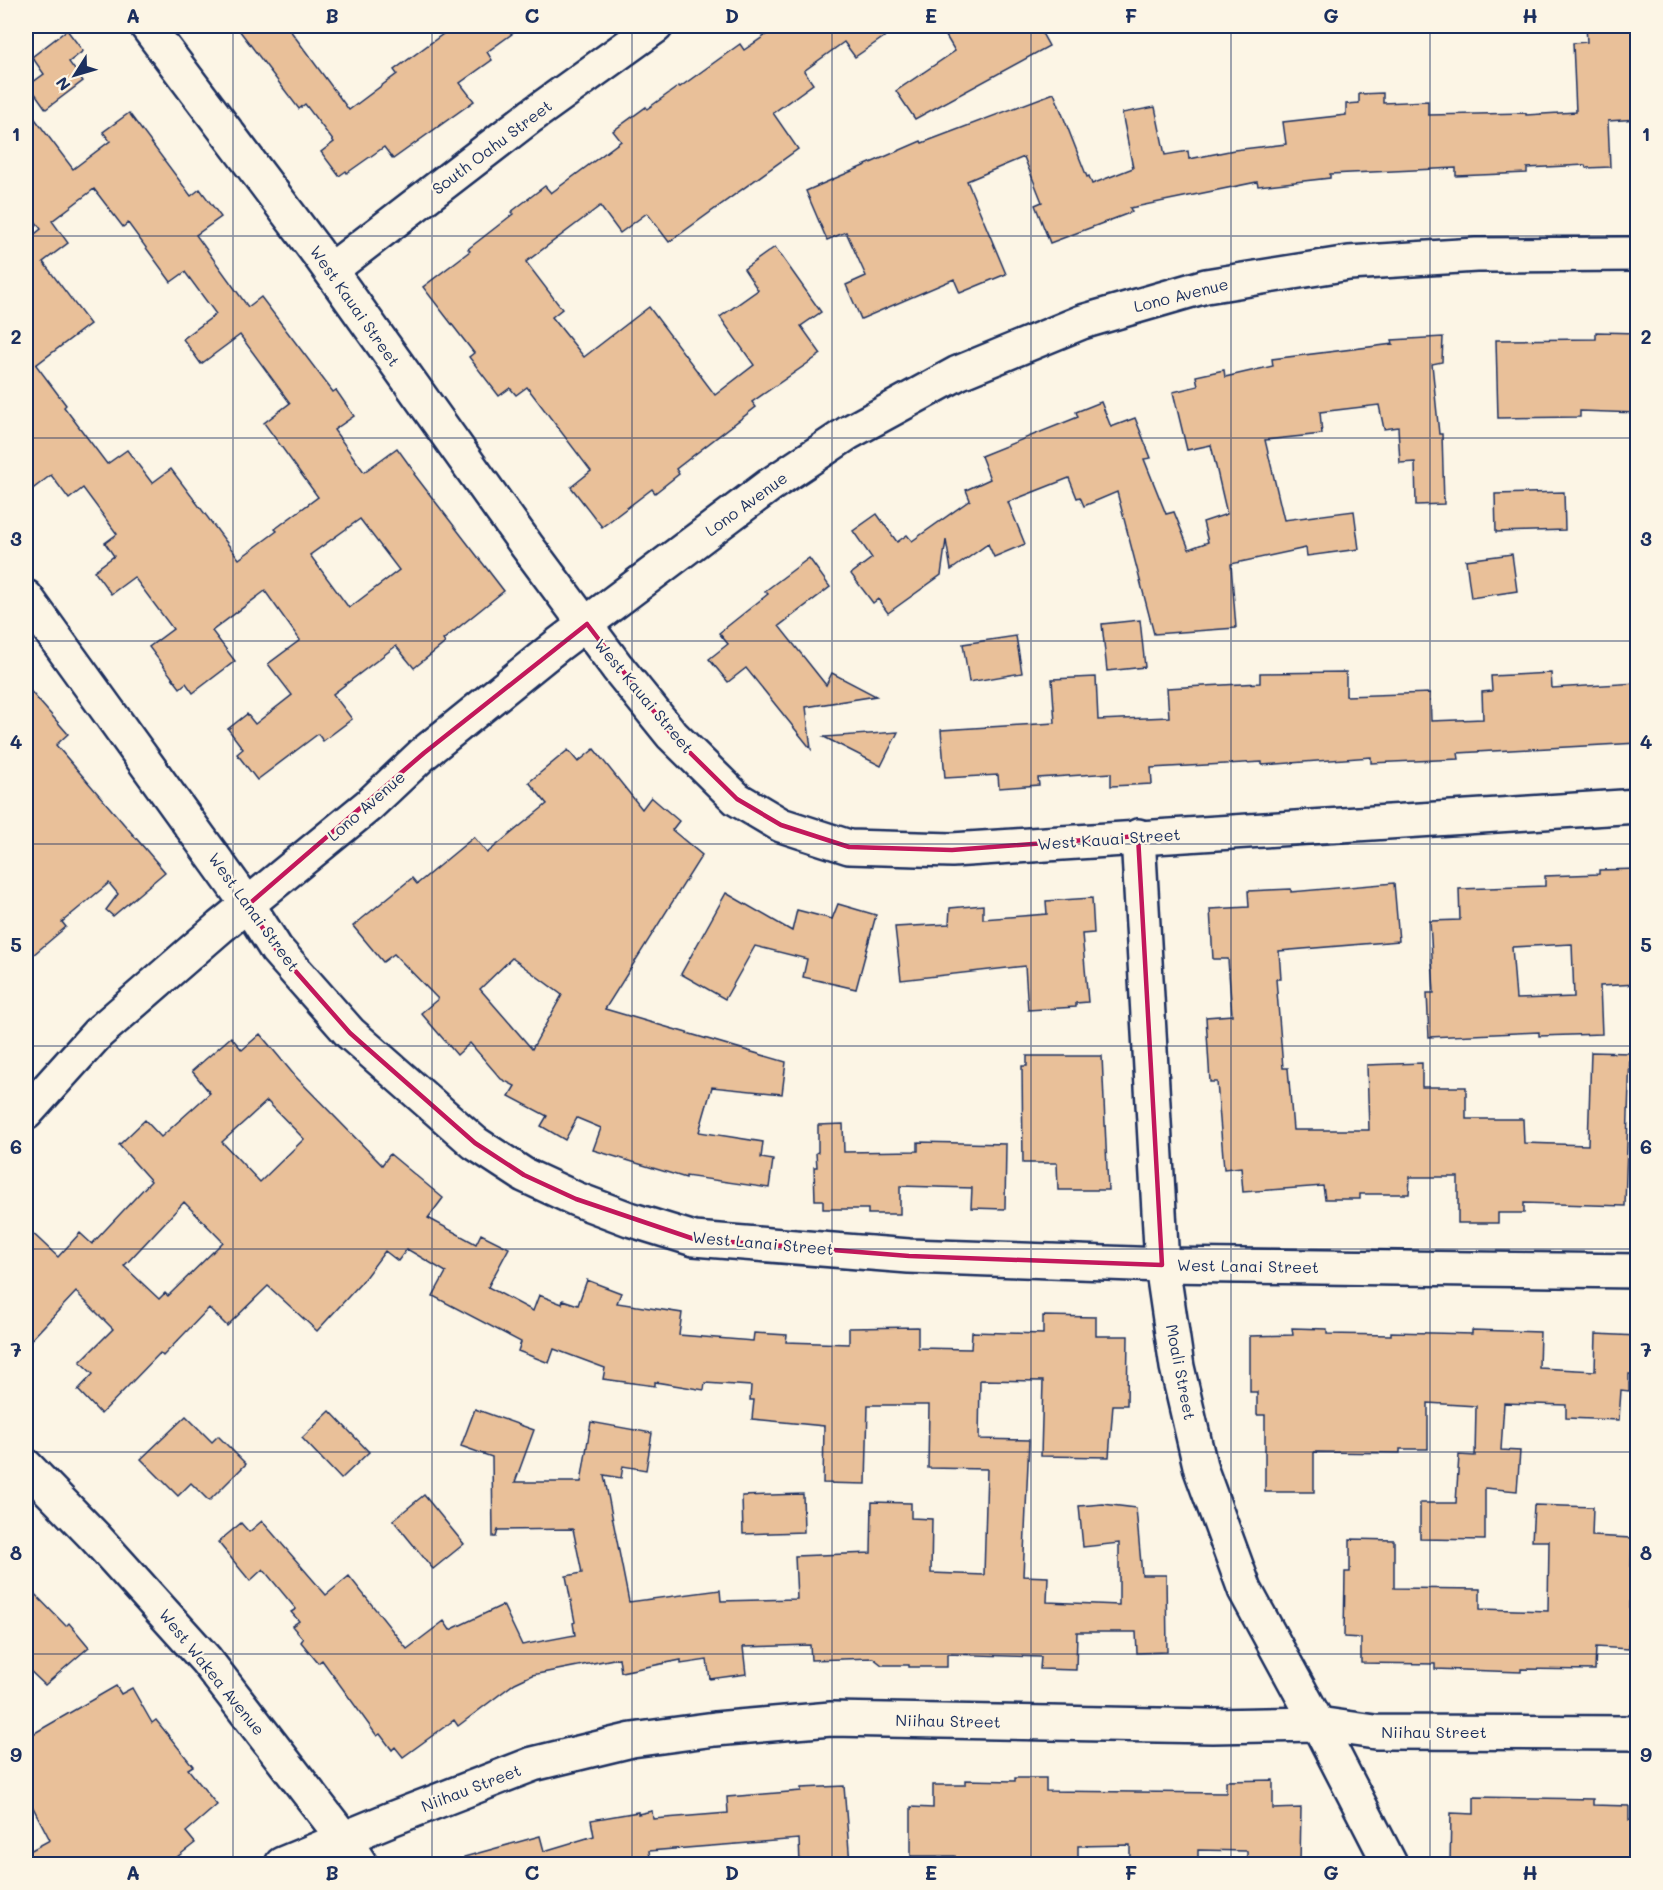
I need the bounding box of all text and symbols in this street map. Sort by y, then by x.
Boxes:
text: A [126,2,140,28]
text: B [325,2,339,28]
text: C [525,2,540,28]
text: D [725,2,739,28]
text: E [925,2,937,28]
text: F [1125,2,1138,28]
text: G [1323,2,1339,28]
text: H [1522,2,1538,28]
north arrow [45,45,105,105]
text: N [51,73,75,96]
street label: South Oahu Street [428,95,556,199]
text: 1 [12,120,20,146]
text: 1 [1642,120,1650,146]
street label: West Kauai Street [306,241,405,370]
street label: Lono Avenue [1131,273,1230,316]
text: 2 [10,323,22,349]
text: 2 [1640,323,1652,349]
street label: Lono Avenue [700,467,791,541]
text: 3 [10,525,22,551]
text: 3 [1640,525,1652,551]
street label: West Kauai Street [590,634,698,757]
text: 4 [10,728,23,754]
text: 4 [1640,728,1653,754]
street label: Lono Avenue [322,766,409,845]
street label: West Kauai Street [1037,823,1181,854]
street label: West Lanai Street [204,848,305,975]
text: 5 [10,931,22,957]
text: 5 [1640,931,1652,957]
text: 6 [10,1133,22,1159]
text: 6 [1640,1133,1652,1159]
street label: West Lanai Street [691,1226,835,1259]
street label: West Lanai Street [1177,1254,1319,1277]
street label: Moali Street [1162,1322,1201,1422]
text: 7 [10,1336,22,1362]
text: 7 [1640,1336,1652,1362]
text: 8 [10,1539,22,1565]
text: 8 [1640,1539,1652,1565]
street label: West Wakea Avenue [155,1604,270,1739]
street label: Niihau Street [895,1709,1001,1732]
street label: Niihau Street [1381,1721,1487,1742]
text: 9 [10,1741,22,1767]
text: 9 [1640,1741,1652,1767]
street label: Niihau Street [418,1759,524,1816]
text: A [126,1859,140,1885]
text: B [325,1859,339,1885]
text: C [525,1859,540,1885]
text: D [725,1859,739,1885]
text: E [925,1859,937,1885]
text: F [1125,1859,1138,1885]
text: G [1323,1859,1339,1885]
text: H [1522,1859,1538,1885]

